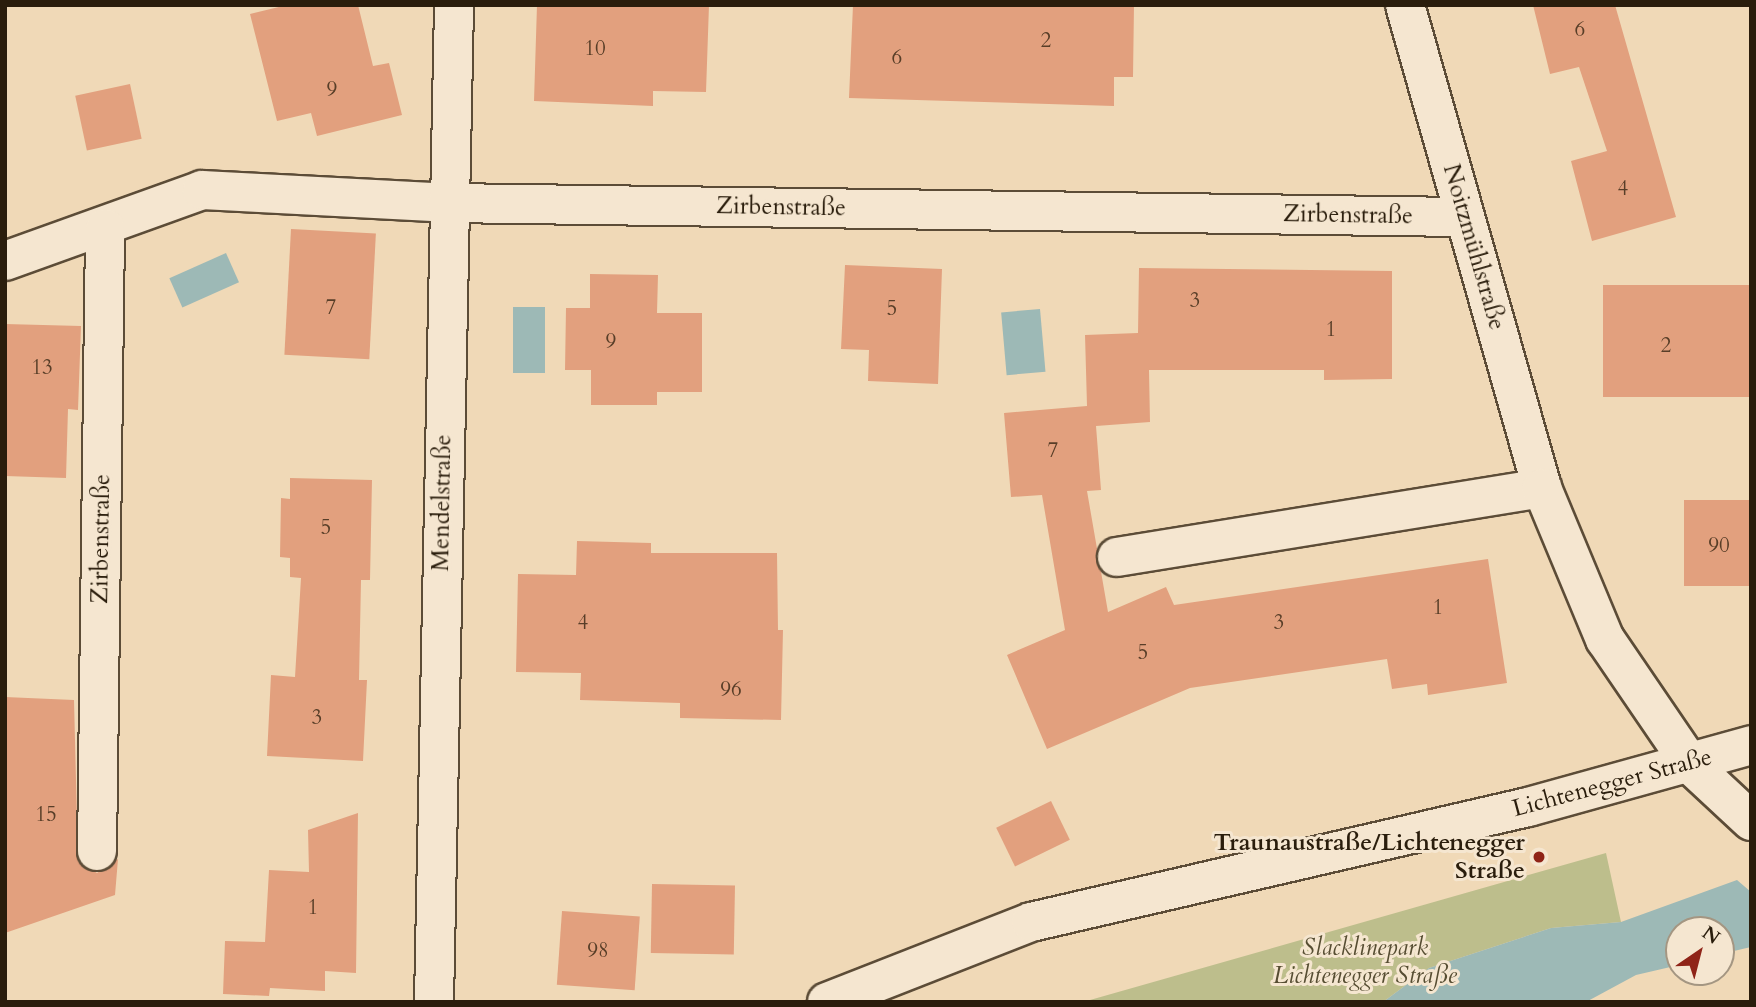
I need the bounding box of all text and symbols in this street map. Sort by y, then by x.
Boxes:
house number: 6 [1575,17,1585,43]
house number: 2 [1041,28,1051,54]
house number: 10 [584,36,606,62]
house number: 6 [892,45,902,71]
house number: 9 [327,77,337,103]
street label: Noitzmühlstraße [1437,161,1511,333]
house number: 4 [1618,176,1628,202]
street label: Zirbenstraße [716,191,846,223]
street label: Zirbenstraße [1283,199,1413,231]
house number: 3 [1190,288,1200,314]
house number: 7 [326,295,336,321]
house number: 5 [887,296,897,322]
house number: 1 [1326,317,1336,343]
house number: 9 [606,329,616,355]
house number: 2 [1661,333,1671,359]
house number: 13 [31,355,53,381]
street label: Mendelstraße [426,434,458,572]
house number: 7 [1048,438,1058,464]
street label: Zirbenstraße [85,474,117,604]
house number: 5 [321,515,331,541]
house number: 90 [1708,533,1730,559]
house number: 1 [1433,595,1443,621]
house number: 4 [578,610,588,636]
house number: 3 [1274,610,1284,636]
house number: 5 [1138,640,1148,666]
house number: 96 [720,677,742,703]
house number: 3 [312,705,322,731]
street label: Lichtenegger Straße [1509,743,1715,823]
house number: 15 [35,802,57,828]
place label: Traunaustraße/Lichtenegger Straße [1213,829,1525,885]
marker: Traunaustraße/Lichtenegger Straße [1531,849,1547,865]
house number: 1 [308,895,318,921]
north arrow [1665,916,1735,986]
text: N [1697,920,1725,951]
park label: Slacklinepark Lichtenegger Straße [1273,934,1457,990]
house number: 98 [587,938,609,964]

